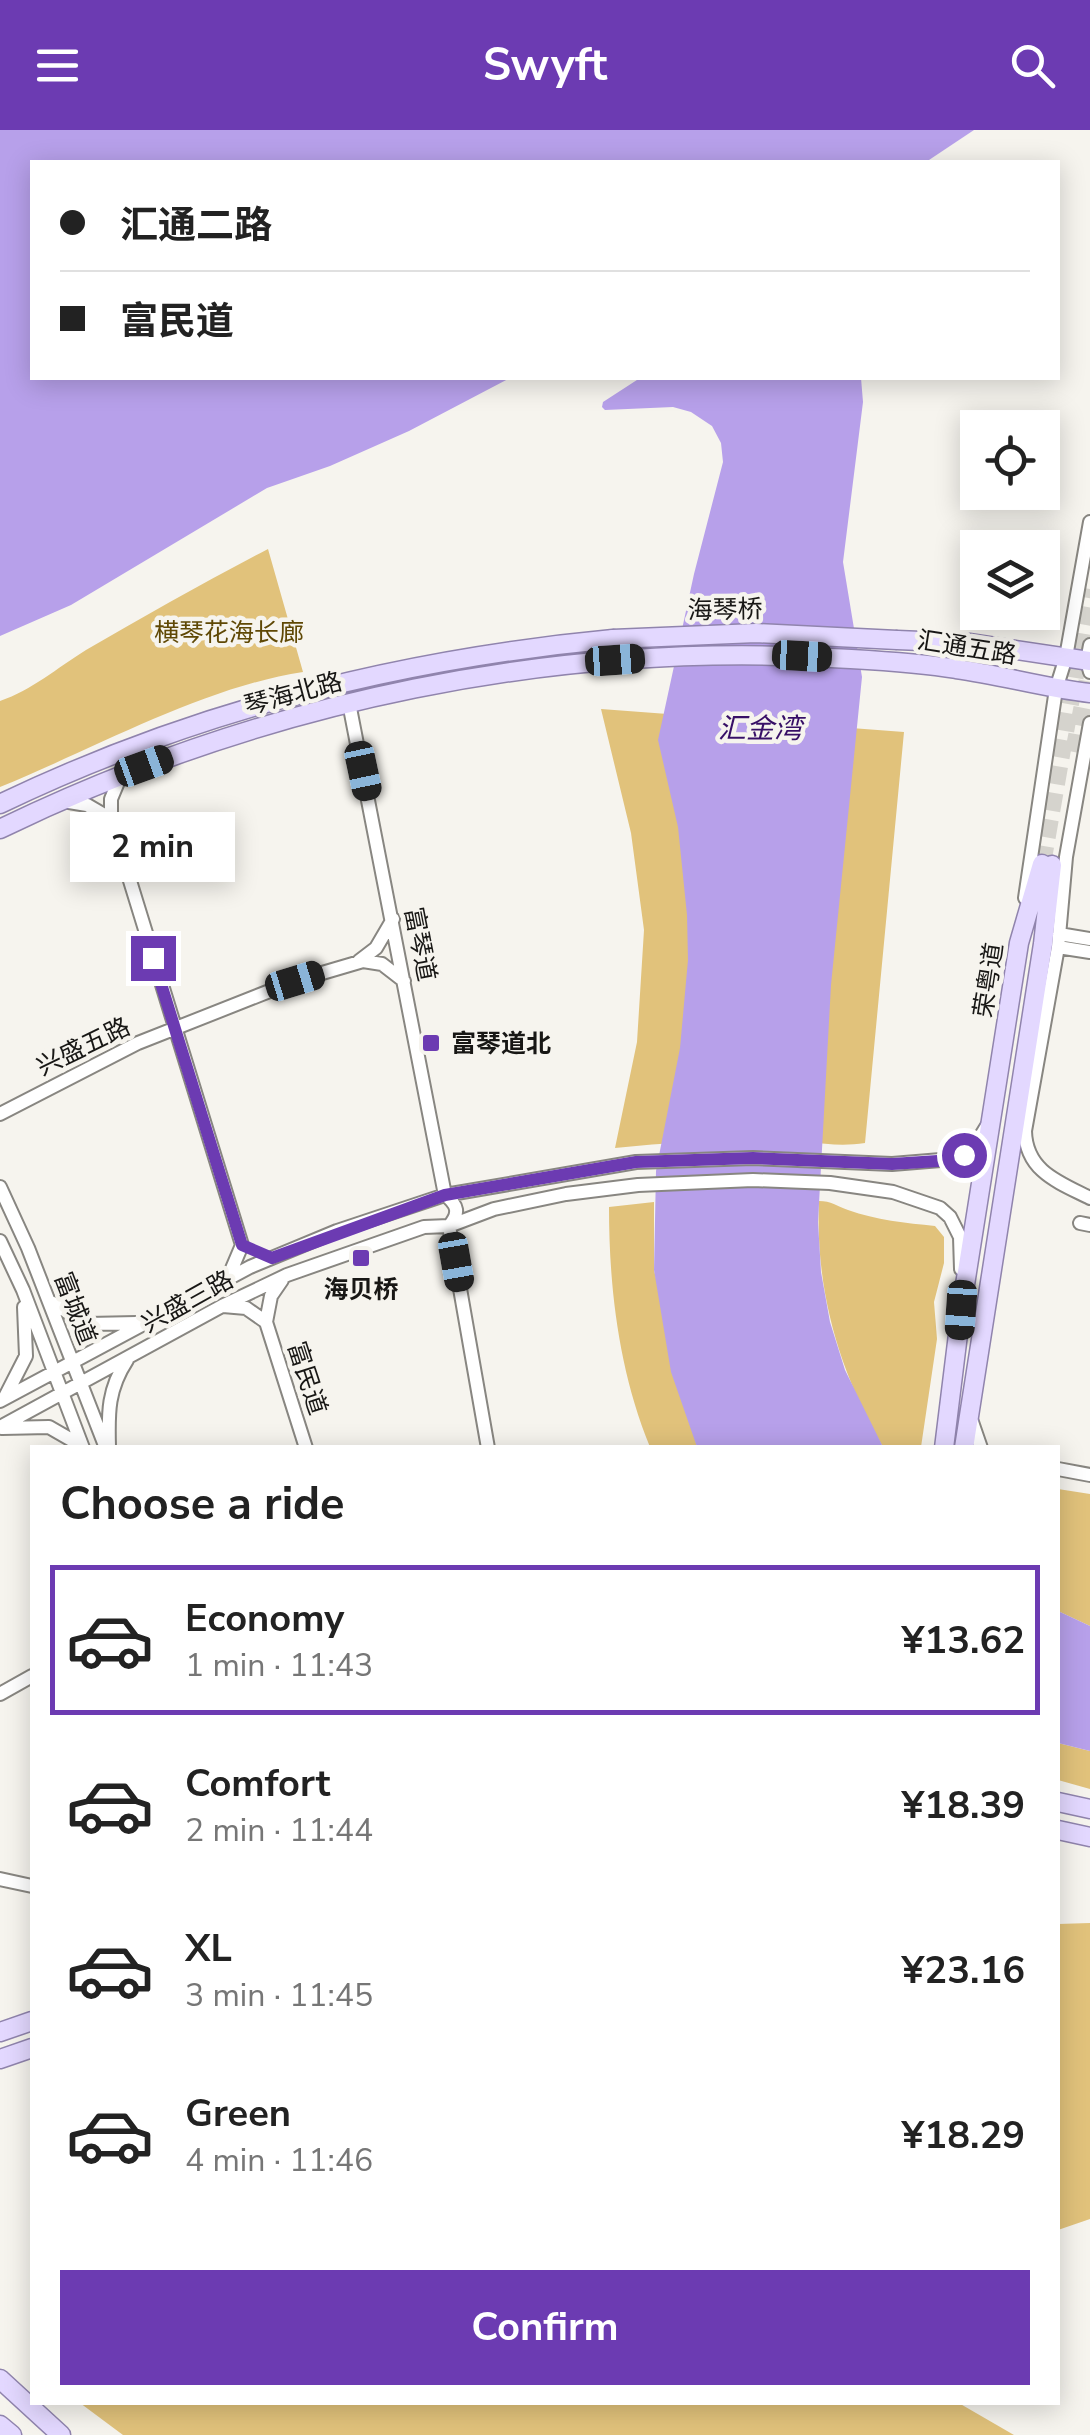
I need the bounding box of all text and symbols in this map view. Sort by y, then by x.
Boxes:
text: Swyft [483,35,607,96]
icon: menu [30,38,85,93]
icon: search [1005,38,1060,93]
text: 汇通二路 [120,200,272,251]
text: 富民道 [120,296,234,347]
map controls [960,410,1060,630]
button: locate [960,410,1060,510]
button: layers [960,530,1060,630]
street label: 海琴桥 [687,592,763,628]
park label: 横琴花海长廊 [154,616,304,650]
street label: 汇通五路 [915,623,1019,673]
car [771,639,833,673]
car [584,643,646,677]
street label: 琴海北路 [241,665,346,723]
water label: 汇金湾 [718,710,806,748]
car [342,739,384,803]
car [111,742,177,790]
callout: 2 min [70,813,236,883]
text: 2 min [111,825,194,868]
street label: 富琴道 [396,904,444,984]
route end [131,936,176,981]
street label: 荣粤道 [966,940,1012,1020]
car [262,958,328,1004]
street label: 兴盛五路 [31,1010,136,1084]
place label: 富琴道北 [451,1027,551,1061]
marker: 富琴道北 [420,1032,442,1054]
route start [942,1133,987,1178]
car [436,1230,476,1294]
marker: 海贝桥 [350,1247,372,1269]
street label: 兴盛三路 [136,1263,239,1341]
street label: 富城道 [46,1267,104,1349]
place label: 海贝桥 [323,1273,399,1307]
car [944,1279,978,1341]
street label: 富民道 [279,1337,335,1419]
text: Choose a ride [60,1474,345,1535]
text: Economy [185,1593,344,1644]
icon: car [65,1595,155,1685]
text: ¥13.62 [902,1615,1025,1666]
text: 1 min · 11:43 [185,1644,373,1687]
text: Comfort [185,1758,330,1809]
icon: car [65,1760,155,1850]
text: ¥18.39 [902,1780,1025,1831]
text: 2 min · 11:44 [185,1809,373,1852]
text: XL [185,1923,232,1974]
icon: car [65,1925,155,2015]
text: ¥23.16 [902,1945,1025,1996]
text: 3 min · 11:45 [185,1974,373,2017]
text: Green [185,2088,291,2139]
icon: car [65,2090,155,2180]
text: ¥18.29 [902,2110,1025,2161]
text: 4 min · 11:46 [185,2139,373,2182]
button: Confirm [60,2270,1030,2385]

